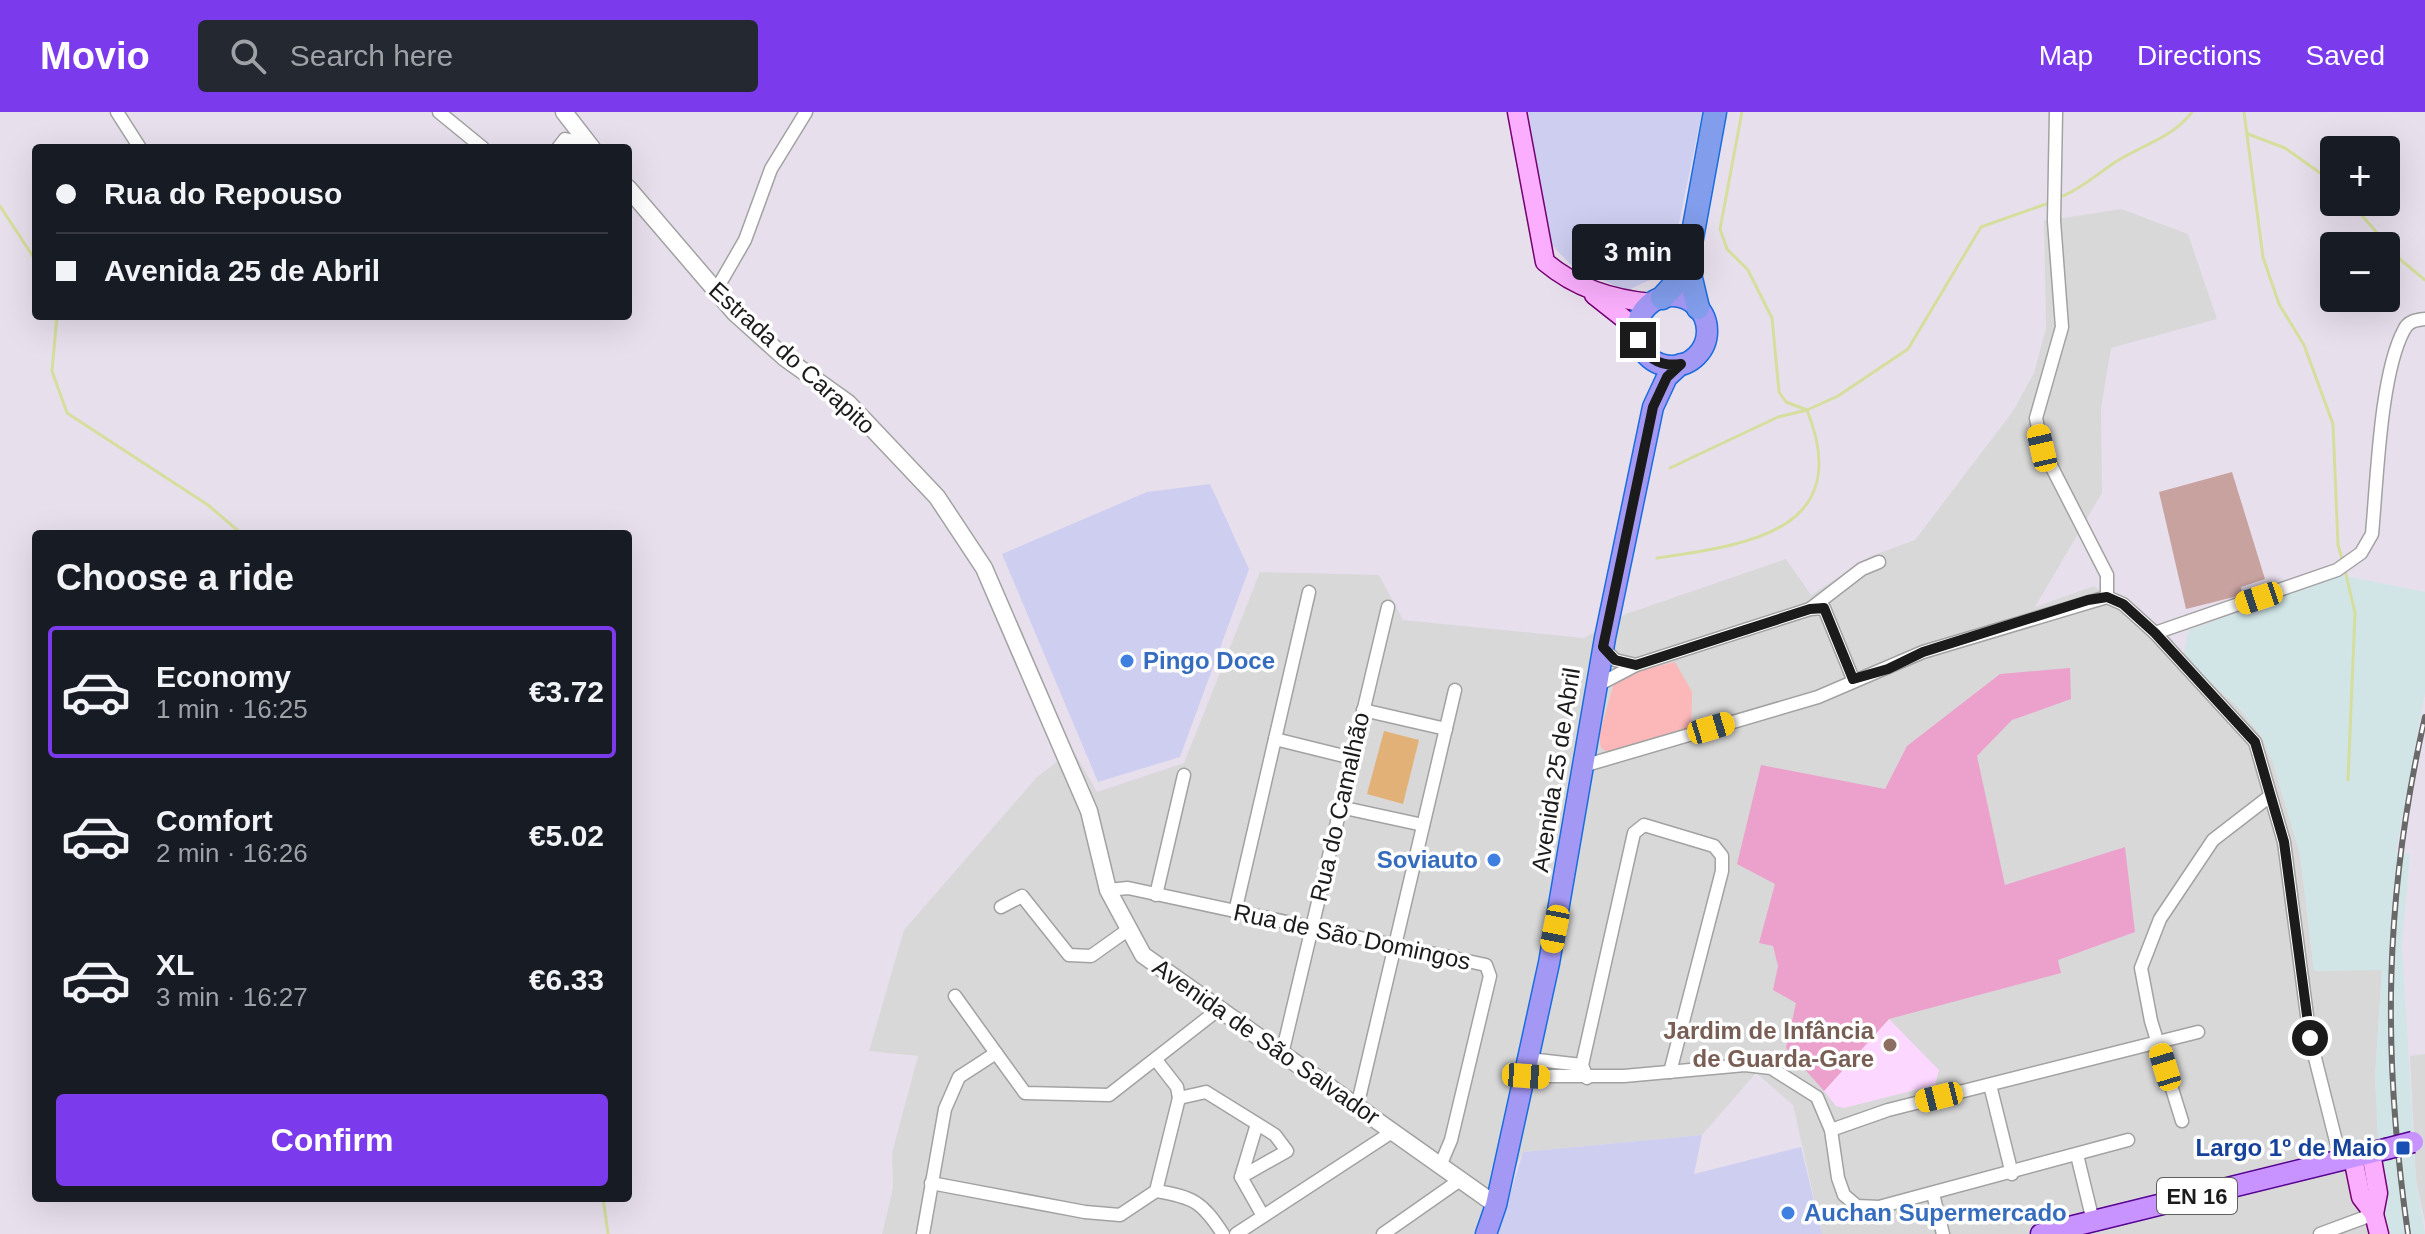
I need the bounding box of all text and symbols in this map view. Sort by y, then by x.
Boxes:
search box [198,20,758,92]
icon: search [226,34,270,78]
text: Movio [40,35,150,77]
text: Search here [290,39,453,72]
text: Map [2039,40,2093,71]
text: Directions [2137,40,2262,71]
text: Saved [2306,40,2385,71]
map controls [2320,136,2400,312]
button: + [2320,136,2400,216]
text: Rua do Repouso [104,177,342,210]
callout: 3 min [1572,224,1704,280]
button: − [2320,232,2400,312]
text: 3 min [1604,237,1672,267]
text: Avenida 25 de Abril [104,254,380,287]
street label: Estrada do Carapito [704,276,881,439]
route end [1620,322,1656,358]
car [2025,422,2059,474]
text: Choose a ride [56,557,294,598]
car [2232,579,2286,617]
place label: Pingo Doce [1143,647,1275,674]
marker: Pingo Doce [1118,652,1136,670]
icon: car [60,656,132,728]
text: Economy [156,660,291,693]
street label: Avenida 25 de Abril [1526,666,1585,874]
text: €3.72 [529,675,604,708]
text: 1 min · 16:25 [156,694,308,724]
street label: Rua do Camalhão [1305,710,1374,904]
car [1685,710,1737,746]
icon: car [60,800,132,872]
text: Comfort [156,804,273,837]
text: €5.02 [529,819,604,852]
text: 2 min · 16:26 [156,838,308,868]
place label: Soviauto [1377,846,1478,873]
marker: Soviauto [1485,851,1503,869]
street label: Rua de São Domingos [1231,898,1473,975]
car [1539,903,1571,955]
icon: car [60,944,132,1016]
text: XL [156,948,194,981]
street label: Avenida de São Salvador [1148,953,1385,1130]
text: €6.33 [529,963,604,996]
text: 3 min · 16:27 [156,982,308,1012]
place label: Jardim de Infância de Guarda-Gare [1663,1017,1875,1072]
route start [2292,1020,2328,1056]
marker: Jardim de Infância de Guarda-Gare [1881,1036,1899,1054]
car [2147,1041,2183,1093]
car [1501,1062,1551,1090]
car [1913,1080,1965,1114]
button: Confirm [56,1094,608,1186]
place label: Largo 1º de Maio [2196,1134,2387,1161]
marker: Largo 1º de Maio [2394,1139,2412,1157]
road number: EN 16 [2157,1178,2237,1214]
place label: Auchan Supermercado [1804,1199,2067,1226]
marker: Auchan Supermercado [1779,1204,1797,1222]

